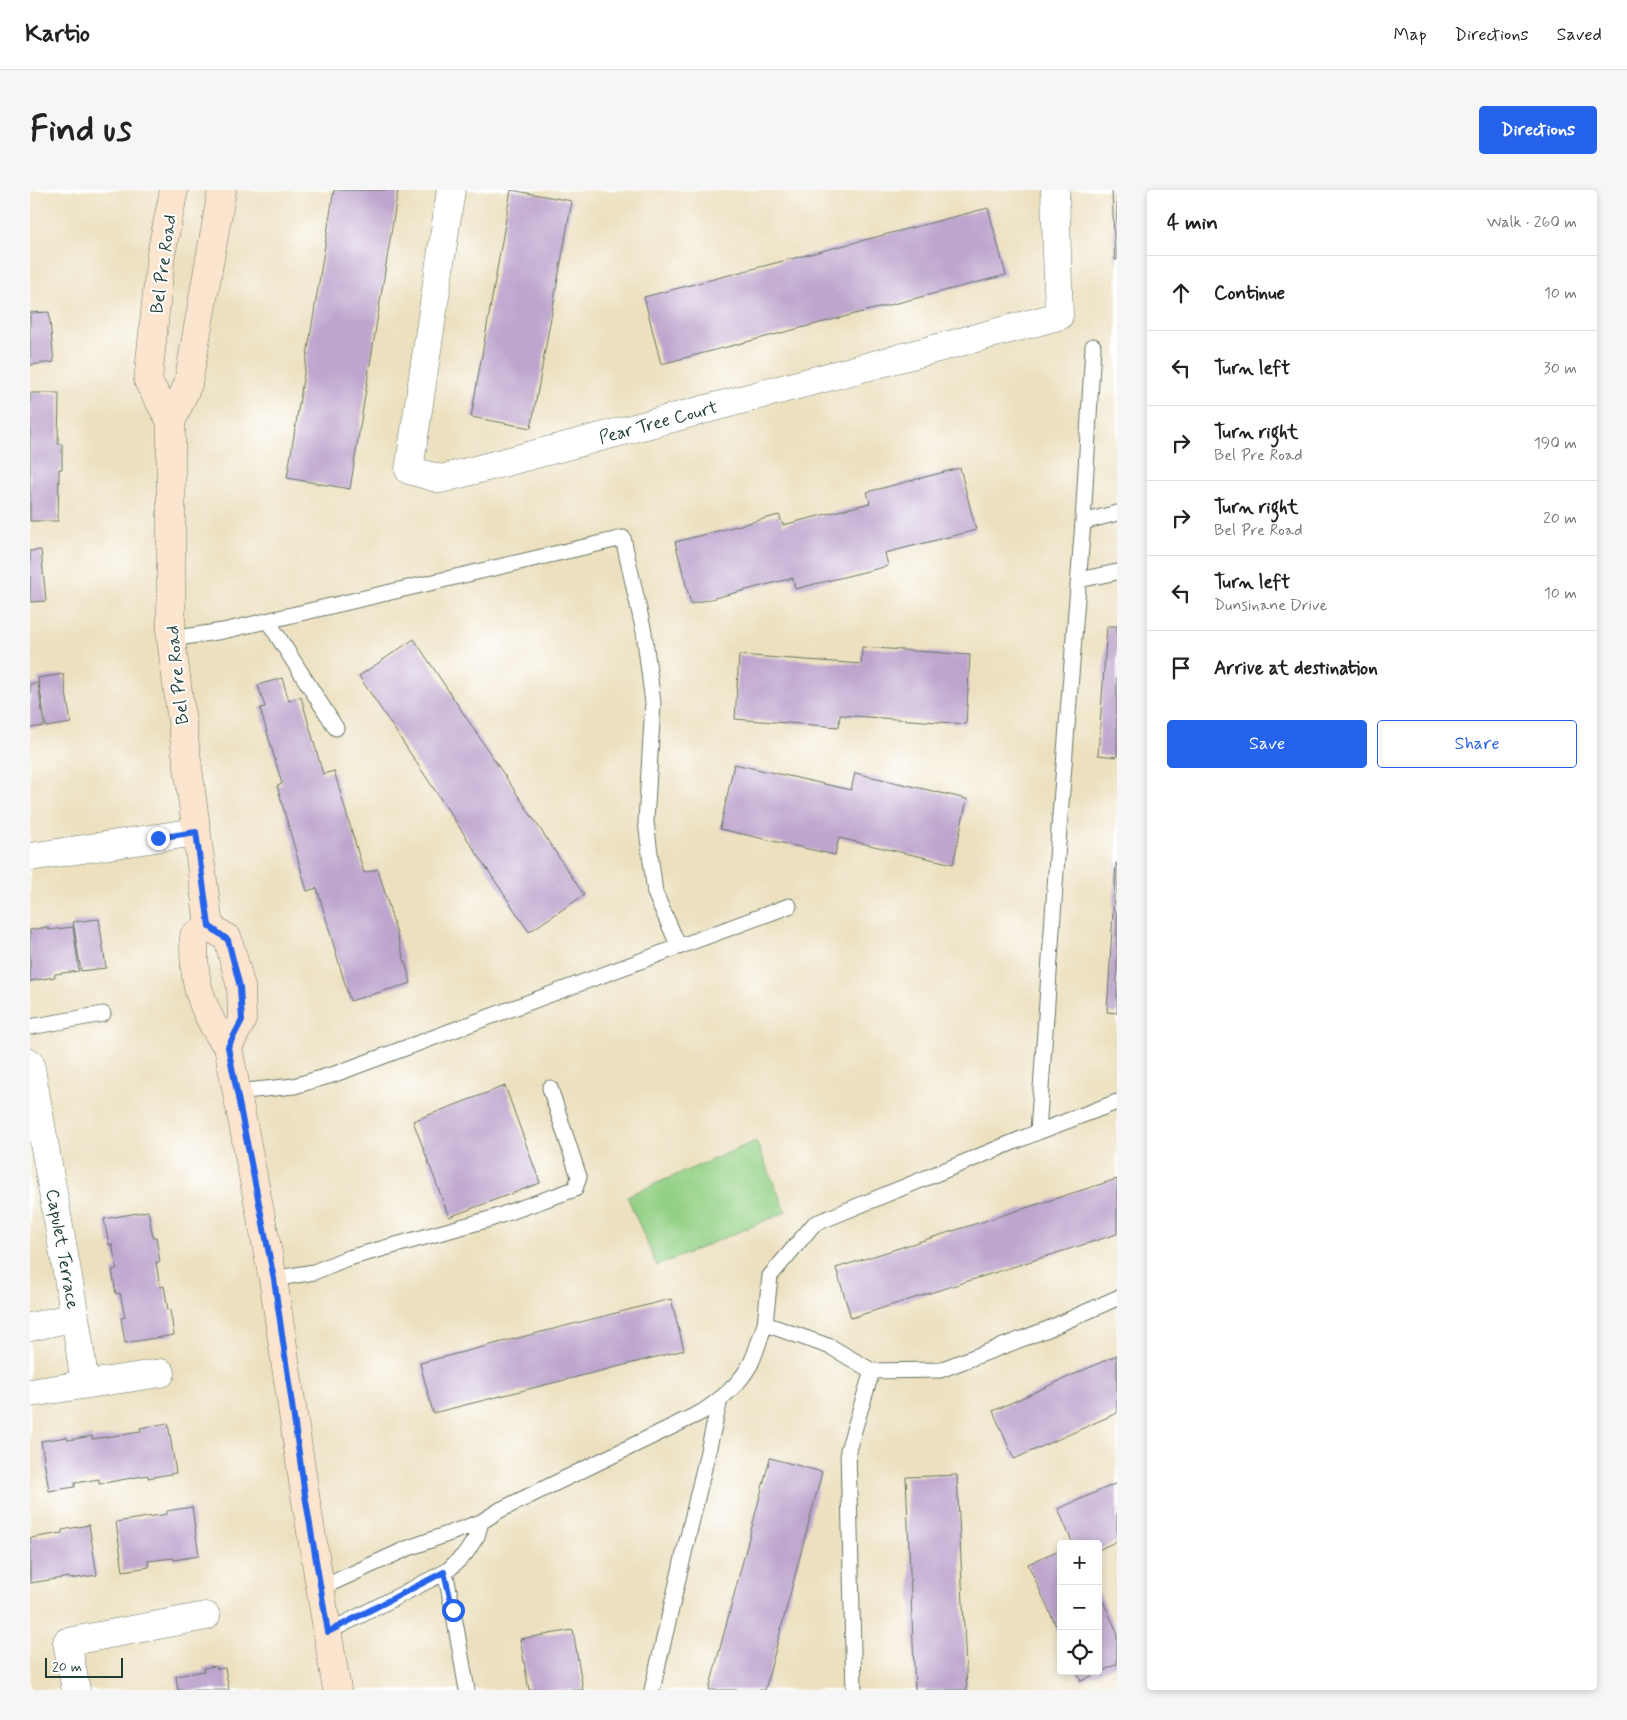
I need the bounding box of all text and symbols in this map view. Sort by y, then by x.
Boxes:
text: Kartio [25,19,90,50]
text: Map [1394,23,1427,47]
text: Directions [1455,23,1529,47]
text: Saved [1557,23,1602,47]
button: Directions [1479,106,1597,154]
text: Find us [30,107,132,153]
text: 4 min [1167,209,1218,237]
text: Walk · 260 m [1487,212,1577,233]
street label: Bel Pre Road [145,213,183,315]
icon: ahead [1167,279,1195,307]
text: Continue [1214,281,1285,306]
text: 10 m [1544,283,1577,304]
icon: left [1167,354,1195,382]
text: Turn left [1214,356,1290,381]
text: 30 m [1544,358,1577,379]
street label: Pear Tree Court [596,396,720,450]
text: Turn right [1214,420,1298,445]
icon: right [1167,429,1195,457]
text: 190 m [1534,433,1577,454]
text: Bel Pre Road [1214,445,1303,466]
text: Turn right [1214,495,1298,520]
icon: right [1167,504,1195,532]
text: 20 m [1543,508,1577,529]
text: Bel Pre Road [1214,520,1303,541]
text: Turn left [1214,570,1290,595]
icon: left [1167,579,1195,607]
text: 10 m [1544,583,1577,604]
text: Dunsinane Drive [1214,595,1327,616]
street label: Bel Pre Road [161,624,195,726]
icon: arrive [1167,654,1195,682]
text: Arrive at destination [1214,656,1378,681]
button: Save [1167,720,1367,768]
button: Share [1377,720,1577,768]
route end [147,827,170,850]
street label: Capulet Terrace [40,1187,84,1311]
map controls [1057,1540,1102,1675]
button: + [1057,1540,1102,1585]
button: − [1057,1585,1102,1630]
route start [442,1599,465,1622]
button: locate [1057,1630,1102,1675]
scale bar [45,1655,122,1678]
text: 20 m [52,1658,82,1676]

